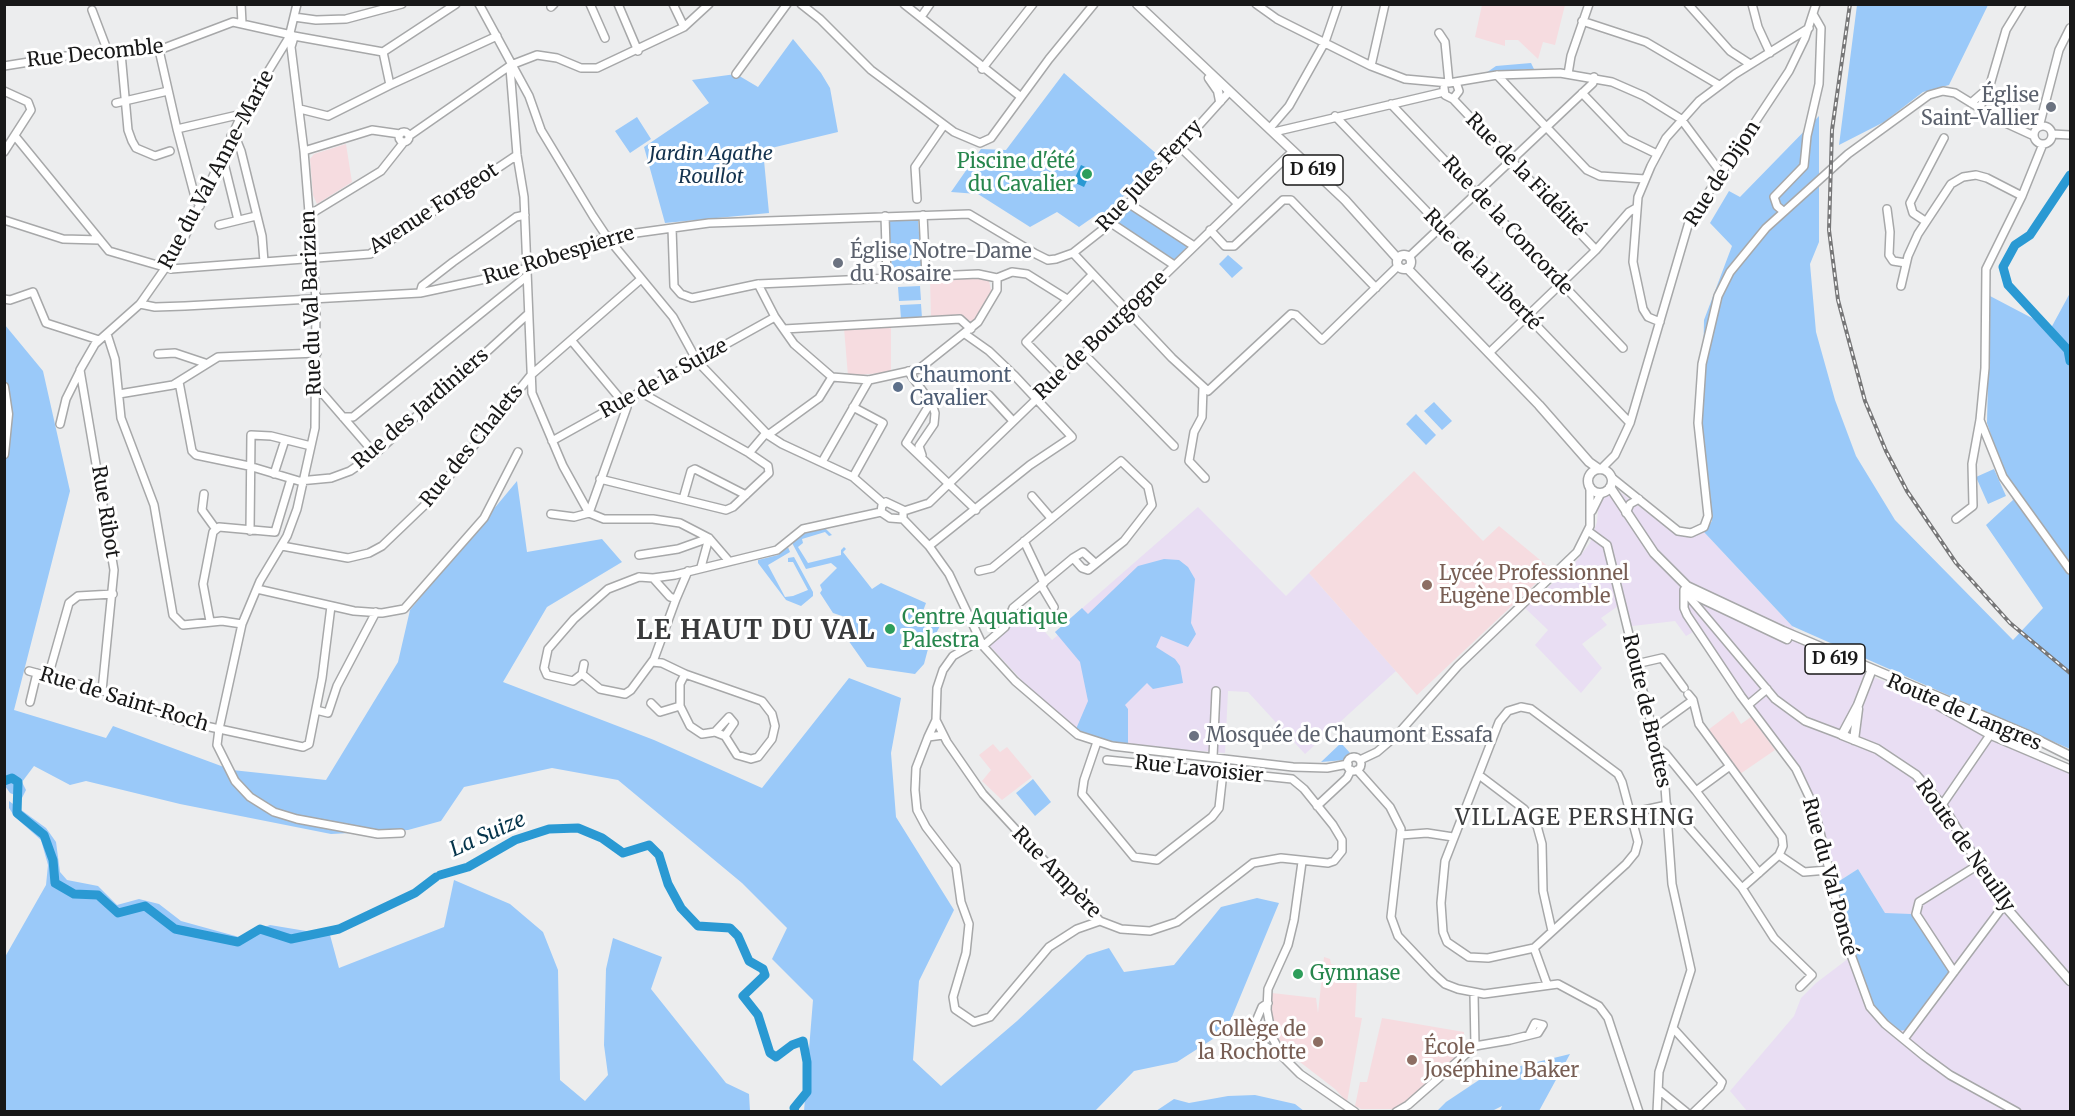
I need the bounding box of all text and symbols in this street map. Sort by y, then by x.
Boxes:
street label: Rue Decomble [26,35,164,73]
street label: Rue du Val Anne-Marie [154,67,280,273]
place label: Église Saint-Vallier [1921,84,2039,131]
marker: Église Saint-Vallier [2044,100,2058,114]
street label: Rue de la Fidélité [1460,109,1590,241]
street label: Rue Jules Ferry [1092,115,1208,237]
street label: Rue de Dijon [1680,117,1766,231]
park label: Jardin Agathe Roullot [649,142,773,189]
place label: Piscine d'été du Cavalier [957,150,1075,197]
street label: Rue de la Concorde [1437,152,1577,300]
road number: D 619 [1283,155,1343,185]
street label: Avenue Forgeot [365,158,503,260]
marker: Piscine d'été du Cavalier [1080,167,1094,181]
street label: Rue de la Liberté [1418,205,1546,335]
street label: Rue du Val Barizien [297,210,327,396]
street label: Rue Robespierre [481,222,637,290]
place label: Église Notre-Dame du Rosaire [850,240,1032,287]
marker: Église Notre-Dame du Rosaire [831,256,845,270]
street label: Rue de Bourgogne [1030,267,1172,405]
street label: Rue de la Suize [596,334,732,424]
street label: Rue des Jardiniers [348,344,494,474]
place label: Chaumont Cavalier [910,364,1011,411]
street label: Rue des Chalets [415,380,529,512]
marker: Chaumont Cavalier [891,380,905,394]
street label: Rue Ribot [86,464,124,560]
place label: Lycée Professionnel Eugène Decomble [1439,562,1629,609]
marker: Lycée Professionnel Eugène Decomble [1420,578,1434,592]
place label: Centre Aquatique Palestra [902,606,1068,653]
district label: LE HAUT DU VAL [636,616,876,648]
marker: Centre Aquatique Palestra [883,622,897,636]
street label: Route de Brottes [1617,632,1675,790]
road number: D 619 [1805,644,1865,674]
street label: Rue de Saint-Roch [37,663,211,737]
street label: Route de Langres [1883,670,2045,756]
place label: Mosquée de Chaumont Essafa [1206,724,1493,748]
marker: Mosquée de Chaumont Essafa [1187,729,1201,743]
street label: Rue Lavoisier [1133,751,1265,789]
street label: Route de Neuilly [1910,775,2020,917]
street label: Rue du Val Poncé [1796,795,1862,959]
district label: VILLAGE PERSHING [1455,806,1695,832]
water label: La Suize [446,807,530,863]
street label: Rue Ampère [1007,823,1105,923]
place label: Gymnase [1310,962,1400,986]
marker: Gymnase [1291,967,1305,981]
place label: Collège de la Rochotte [1198,1018,1306,1065]
marker: Collège de la Rochotte [1311,1035,1325,1049]
place label: École Joséphine Baker [1424,1036,1579,1083]
marker: École Joséphine Baker [1405,1053,1419,1067]

